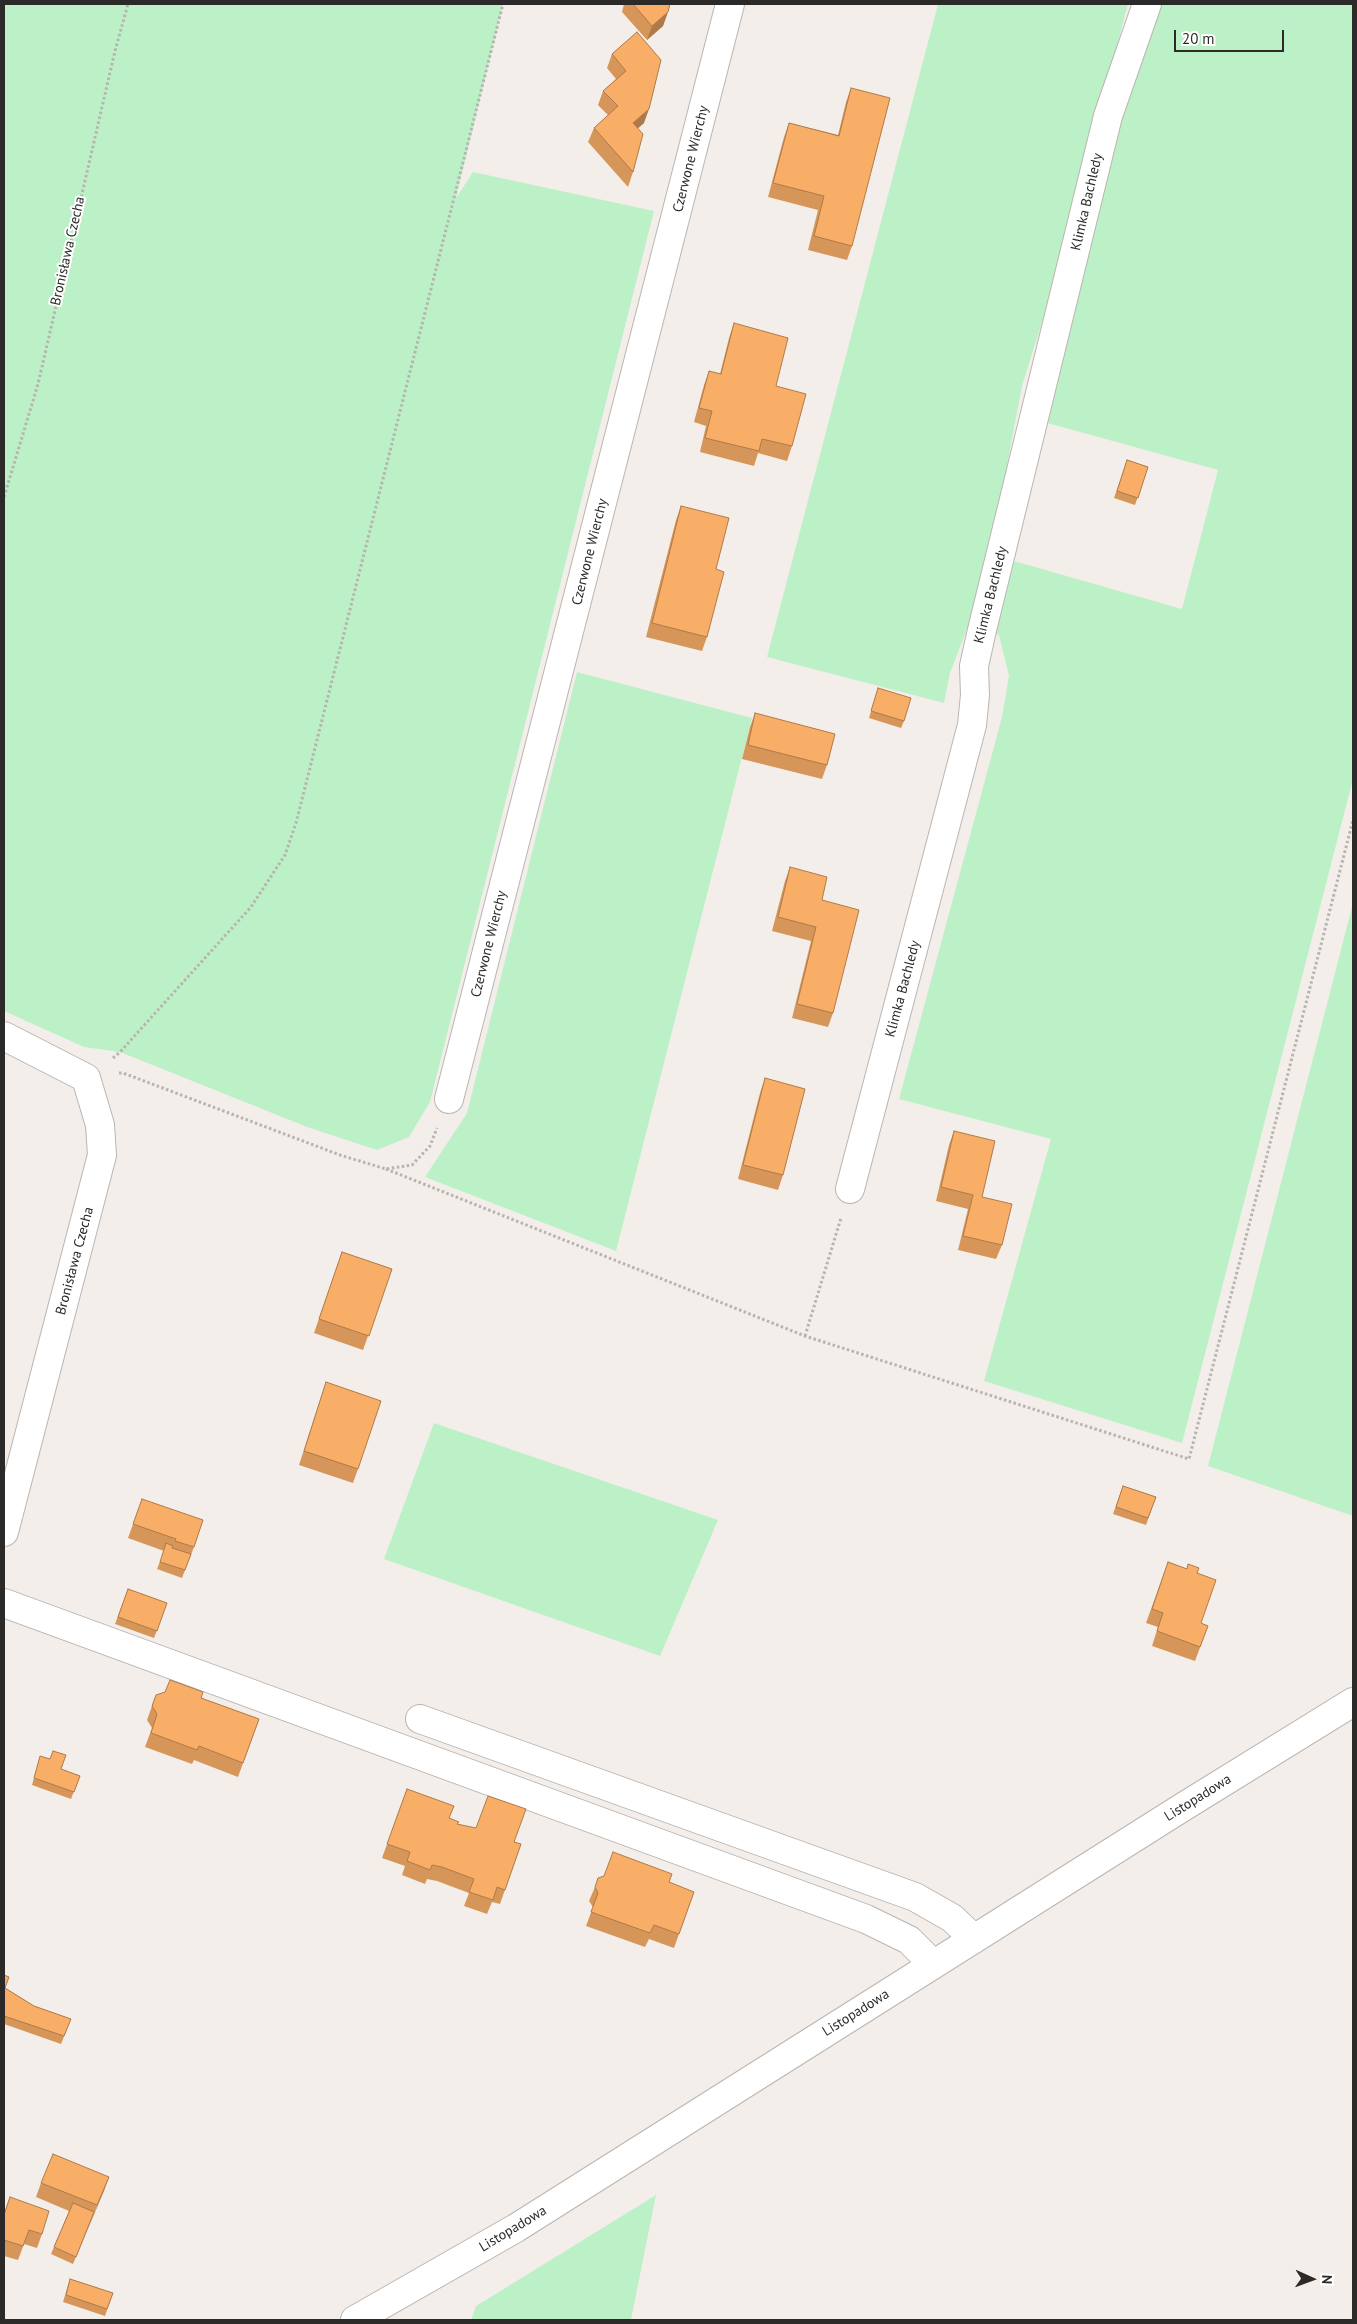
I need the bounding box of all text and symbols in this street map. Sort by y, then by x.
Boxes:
scale bar [1177,20,1287,52]
text: 20 m [1182,29,1215,48]
street label: Czerwone Wierchy [670,104,712,214]
street label: Klimka Bachledy [1068,152,1106,252]
street label: Bronisława Czecha [47,195,89,307]
street label: Czerwone Wierchy [569,497,611,607]
street label: Klimka Bachledy [971,545,1011,645]
street label: Czerwone Wierchy [468,889,510,999]
street label: Klimka Bachledy [882,939,924,1039]
street label: Bronisława Czecha [52,1205,98,1317]
street label: Listopadowa [1161,1771,1235,1825]
street label: Listopadowa [819,1986,893,2040]
street label: Listopadowa [476,2202,550,2256]
north arrow [1287,2254,1337,2304]
text: N [1318,2275,1336,2284]

